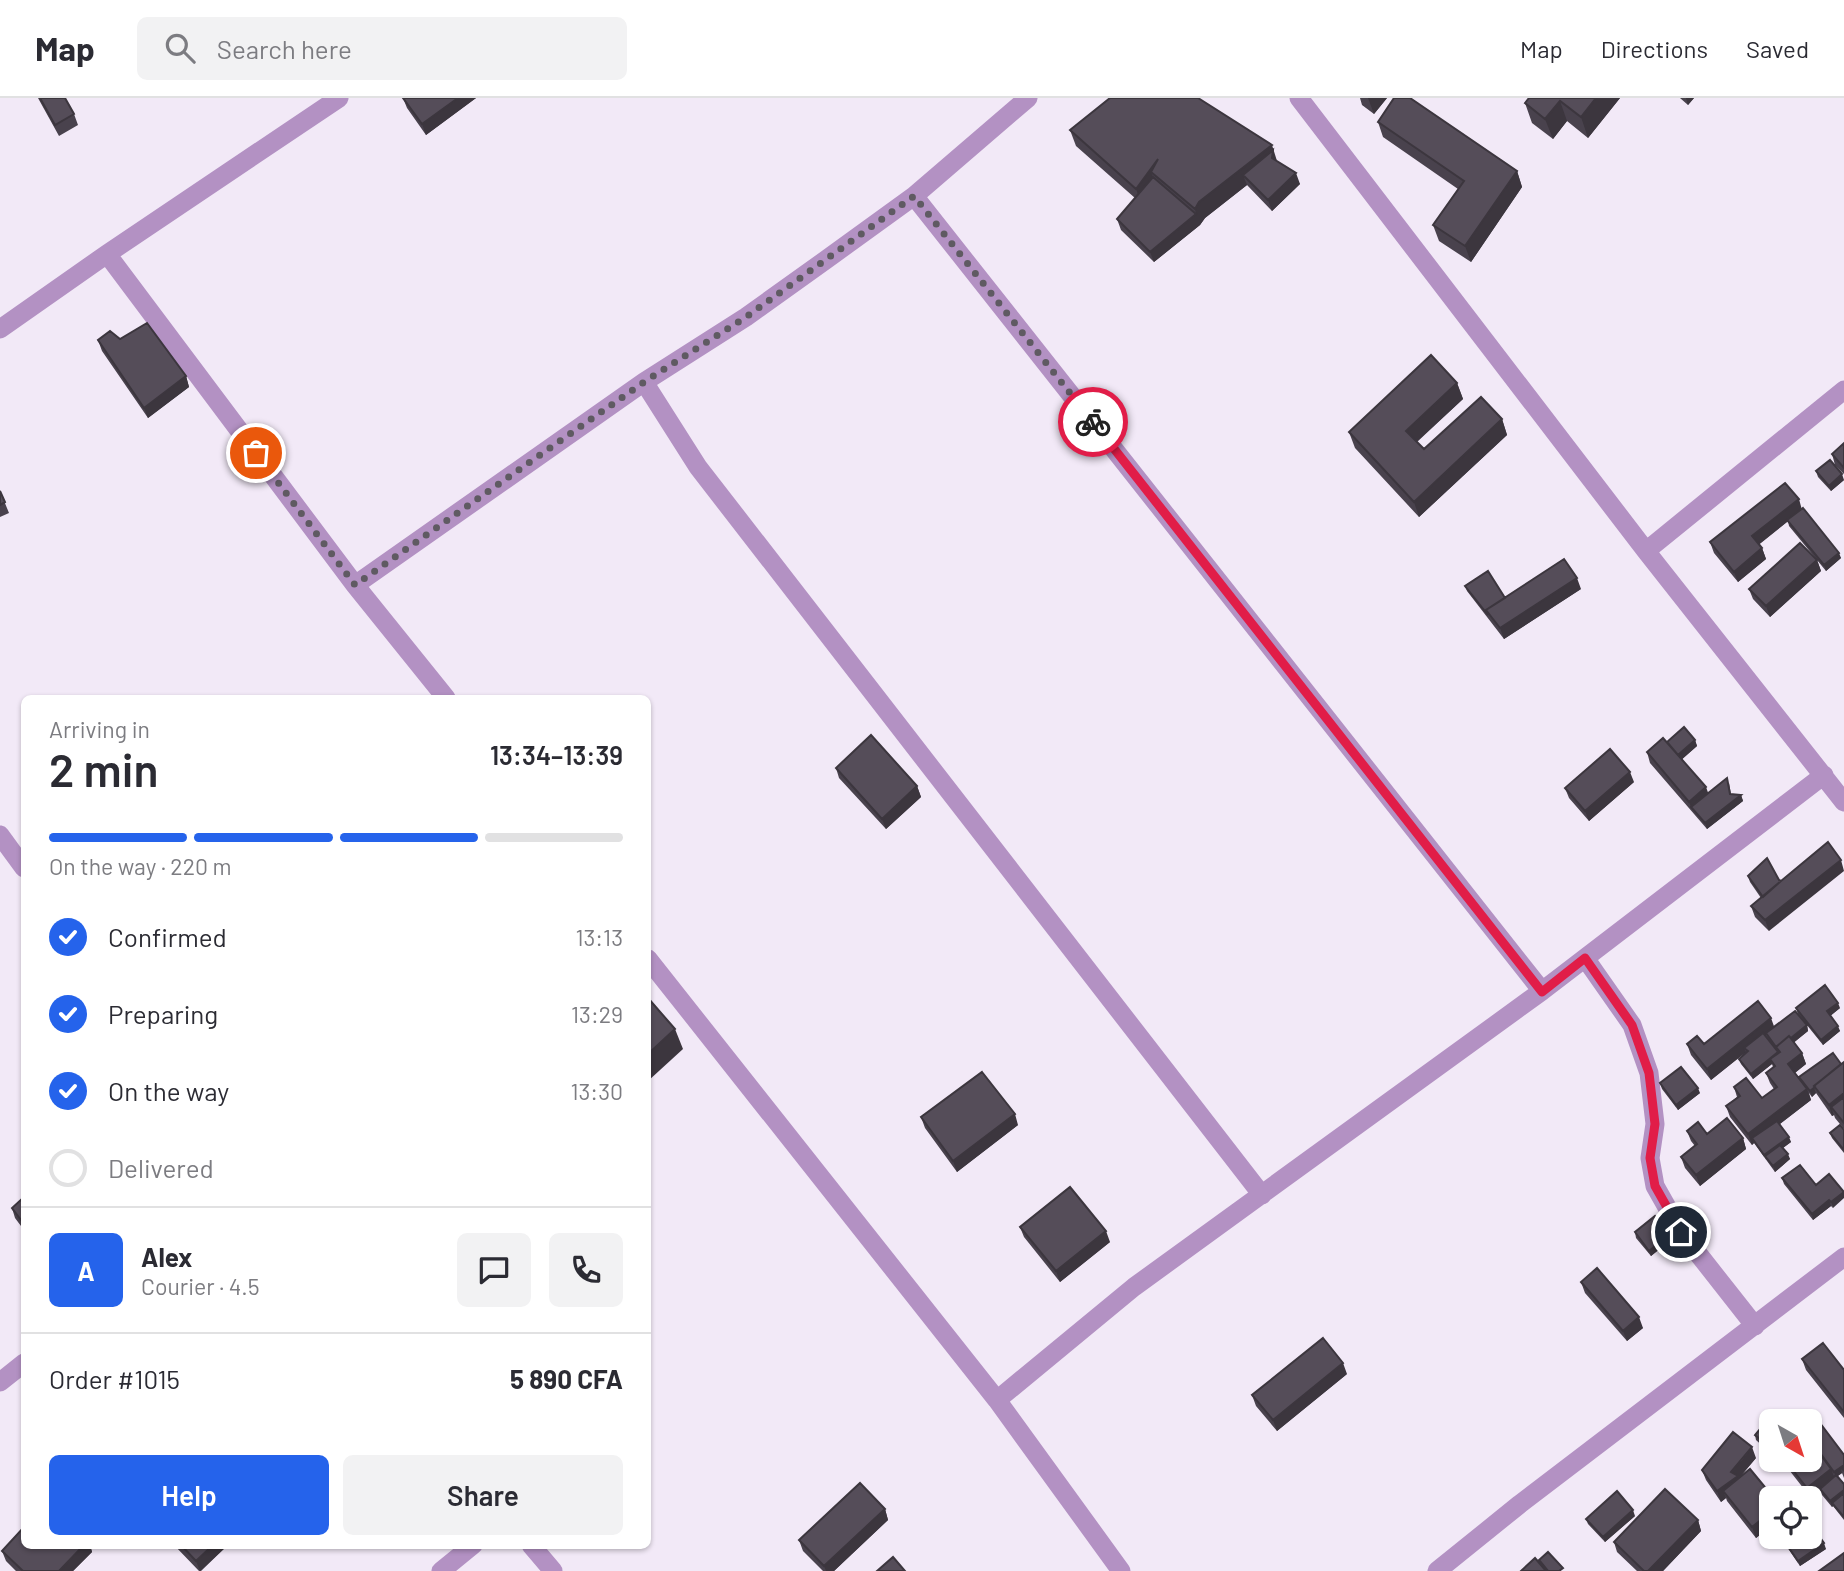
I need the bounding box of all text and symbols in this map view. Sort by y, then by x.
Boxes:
search box [137,17,627,80]
text: Map [35,28,95,68]
icon: search [161,29,199,67]
text: Search here [217,33,352,64]
text: Map [1520,34,1563,63]
text: Directions [1601,34,1708,63]
text: Saved [1746,34,1809,63]
courier [1058,387,1128,457]
icon: bike [1074,403,1112,441]
pin [226,423,286,483]
icon: bag [237,434,275,472]
text: Arriving in [49,715,150,743]
text: 13:34–13:39 [490,739,623,770]
text: 2 min [49,741,158,796]
text: On the way · 220 m [49,852,232,880]
icon: check [49,918,87,956]
text: Confirmed [108,921,227,952]
text: 13:13 [575,923,623,951]
icon: check [49,995,87,1033]
text: Preparing [108,998,218,1029]
text: 13:29 [571,1000,623,1028]
icon: check [49,1072,87,1110]
text: On the way [108,1075,229,1106]
text: 13:30 [570,1077,623,1105]
text: Delivered [108,1152,214,1183]
pin [1651,1202,1711,1262]
icon: home [1662,1213,1700,1251]
button: chat [457,1233,531,1307]
button: phone [549,1233,623,1307]
text: Alex [141,1241,192,1272]
text: A [77,1255,95,1286]
text: Courier · 4.5 [141,1272,260,1300]
text: Order #1015 [49,1363,180,1394]
text: 5 890 CFA [510,1363,623,1394]
north arrow [1759,1409,1822,1472]
map controls [1759,1409,1822,1549]
button: Help [49,1455,329,1535]
button: Share [343,1455,623,1535]
button: locate [1759,1486,1822,1549]

